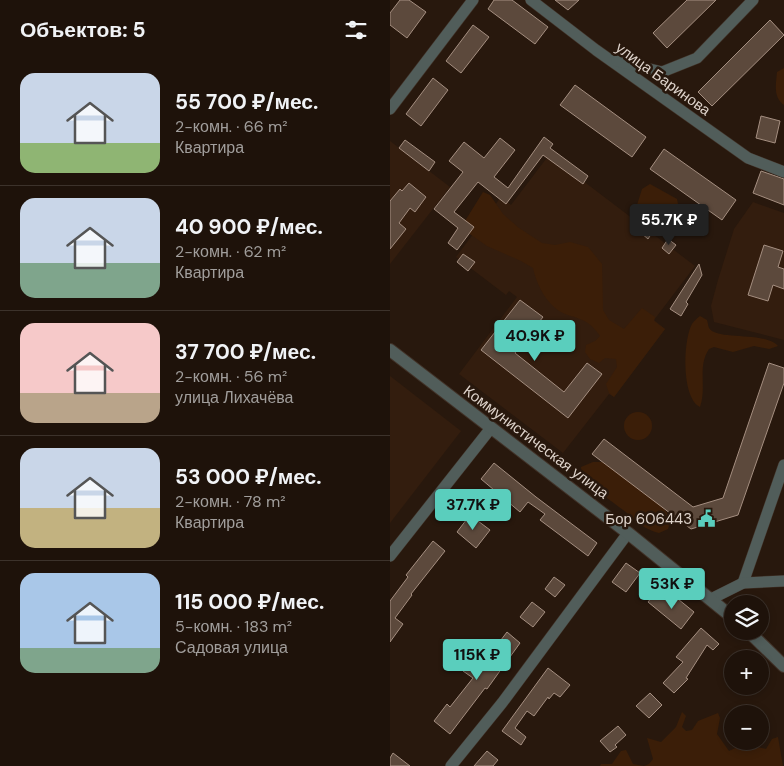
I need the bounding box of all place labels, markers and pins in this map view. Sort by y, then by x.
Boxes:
pin: 55.7K ₽ [623,204,715,246]
pin: 40.9K ₽ [489,320,581,362]
pin: 37.7K ₽ [427,488,519,531]
place label: Бор 606443 [605,509,692,529]
public building icon: Бор 606443 [696,509,716,529]
pin: 53K ₽ [637,568,707,610]
pin: 115K ₽ [436,638,518,681]

